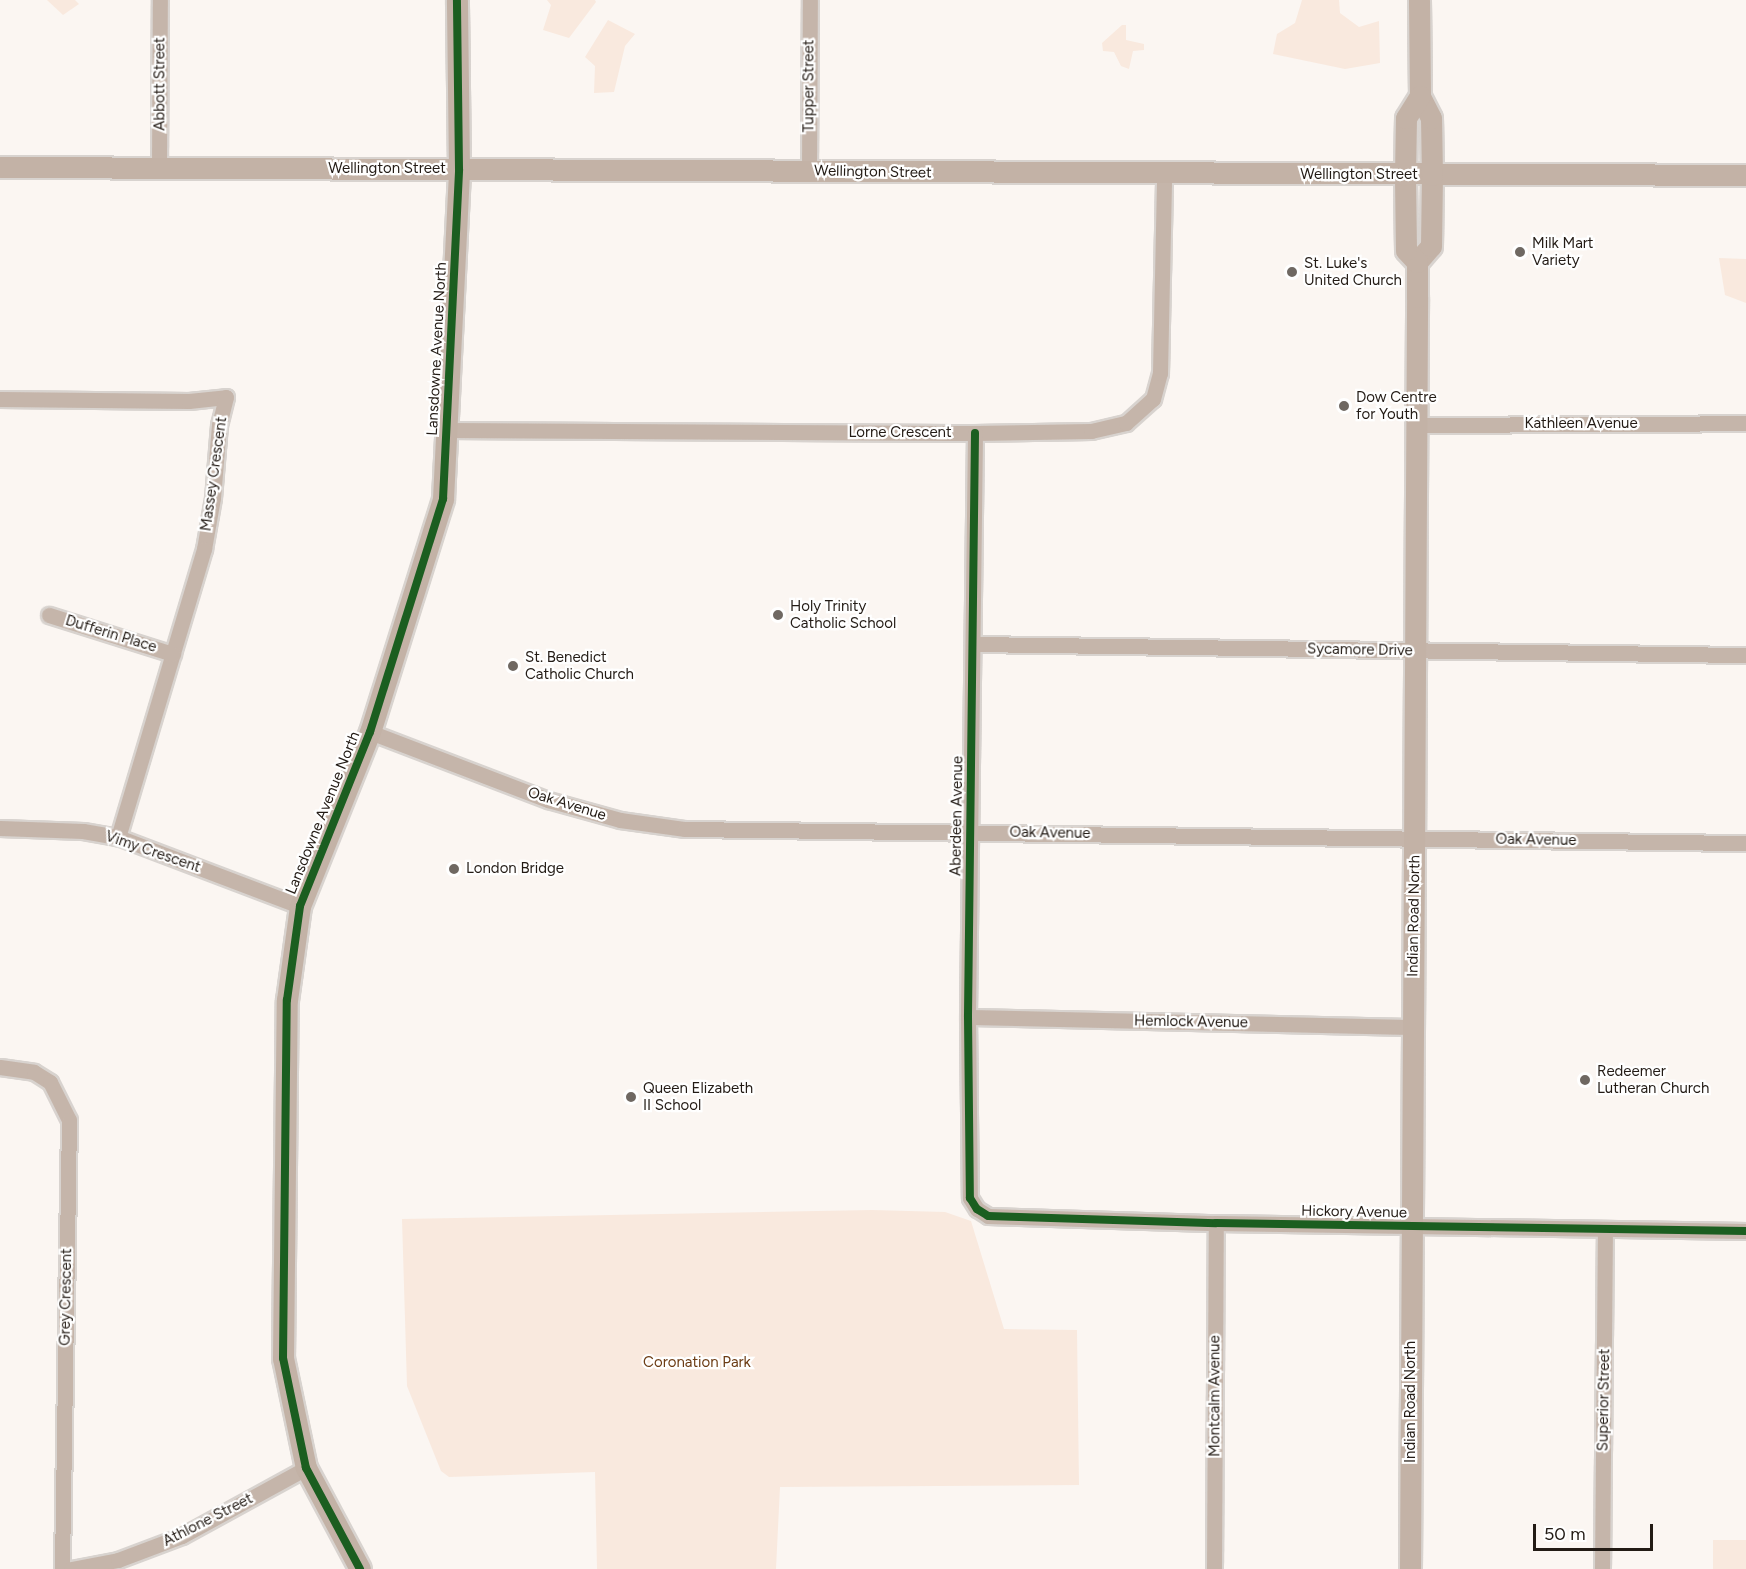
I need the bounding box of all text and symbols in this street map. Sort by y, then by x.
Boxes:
street label: Abbott Street [151,37,169,131]
street label: Tupper Street [800,40,818,132]
street label: Wellington Street [328,160,446,178]
street label: Wellington Street [814,162,932,182]
street label: Wellington Street [1300,166,1418,184]
place label: Milk Mart Variety [1532,234,1594,269]
marker: Milk Mart Variety [1513,245,1527,259]
place label: St. Luke's United Church [1304,254,1402,289]
street label: Lansdowne Avenue North [423,262,451,436]
marker: St. Luke's United Church [1285,265,1299,279]
place label: Dow Centre for Youth [1356,388,1437,423]
marker: Dow Centre for Youth [1337,399,1351,413]
street label: Kathleen Avenue [1524,415,1638,433]
street label: Massey Crescent [197,416,231,532]
street label: Lorne Crescent [848,424,952,442]
place label: Holy Trinity Catholic School [790,597,896,632]
marker: Holy Trinity Catholic School [771,608,785,622]
street label: Dufferin Place [63,612,159,656]
street label: Sycamore Drive [1307,640,1413,660]
place label: St. Benedict Catholic Church [525,648,634,683]
marker: St. Benedict Catholic Church [506,659,520,673]
street label: Lansdowne Avenue North [282,729,364,897]
street label: Aberdeen Avenue [947,756,967,876]
street label: Oak Avenue [526,784,608,824]
street label: Oak Avenue [1009,823,1091,843]
street label: Vimy Crescent [103,827,203,877]
street label: Oak Avenue [1495,830,1577,850]
street label: Indian Road North [1404,855,1424,977]
place label: London Bridge [466,860,564,878]
marker: London Bridge [447,862,461,876]
street label: Hemlock Avenue [1134,1012,1248,1032]
place label: Redeemer Lutheran Church [1597,1062,1709,1097]
marker: Redeemer Lutheran Church [1578,1073,1592,1087]
place label: Queen Elizabeth II School [643,1079,753,1114]
marker: Queen Elizabeth II School [624,1090,638,1104]
street label: Hickory Avenue [1301,1202,1407,1222]
street label: Grey Crescent [56,1248,76,1346]
street label: Montcalm Avenue [1206,1335,1224,1457]
street label: Indian Road North [1402,1341,1420,1463]
street label: Superior Street [1594,1349,1614,1451]
park label: Coronation Park [643,1354,751,1372]
street label: Athlone Street [160,1490,256,1550]
scale bar [1536,1512,1656,1550]
text: 50 m [1544,1523,1586,1545]

